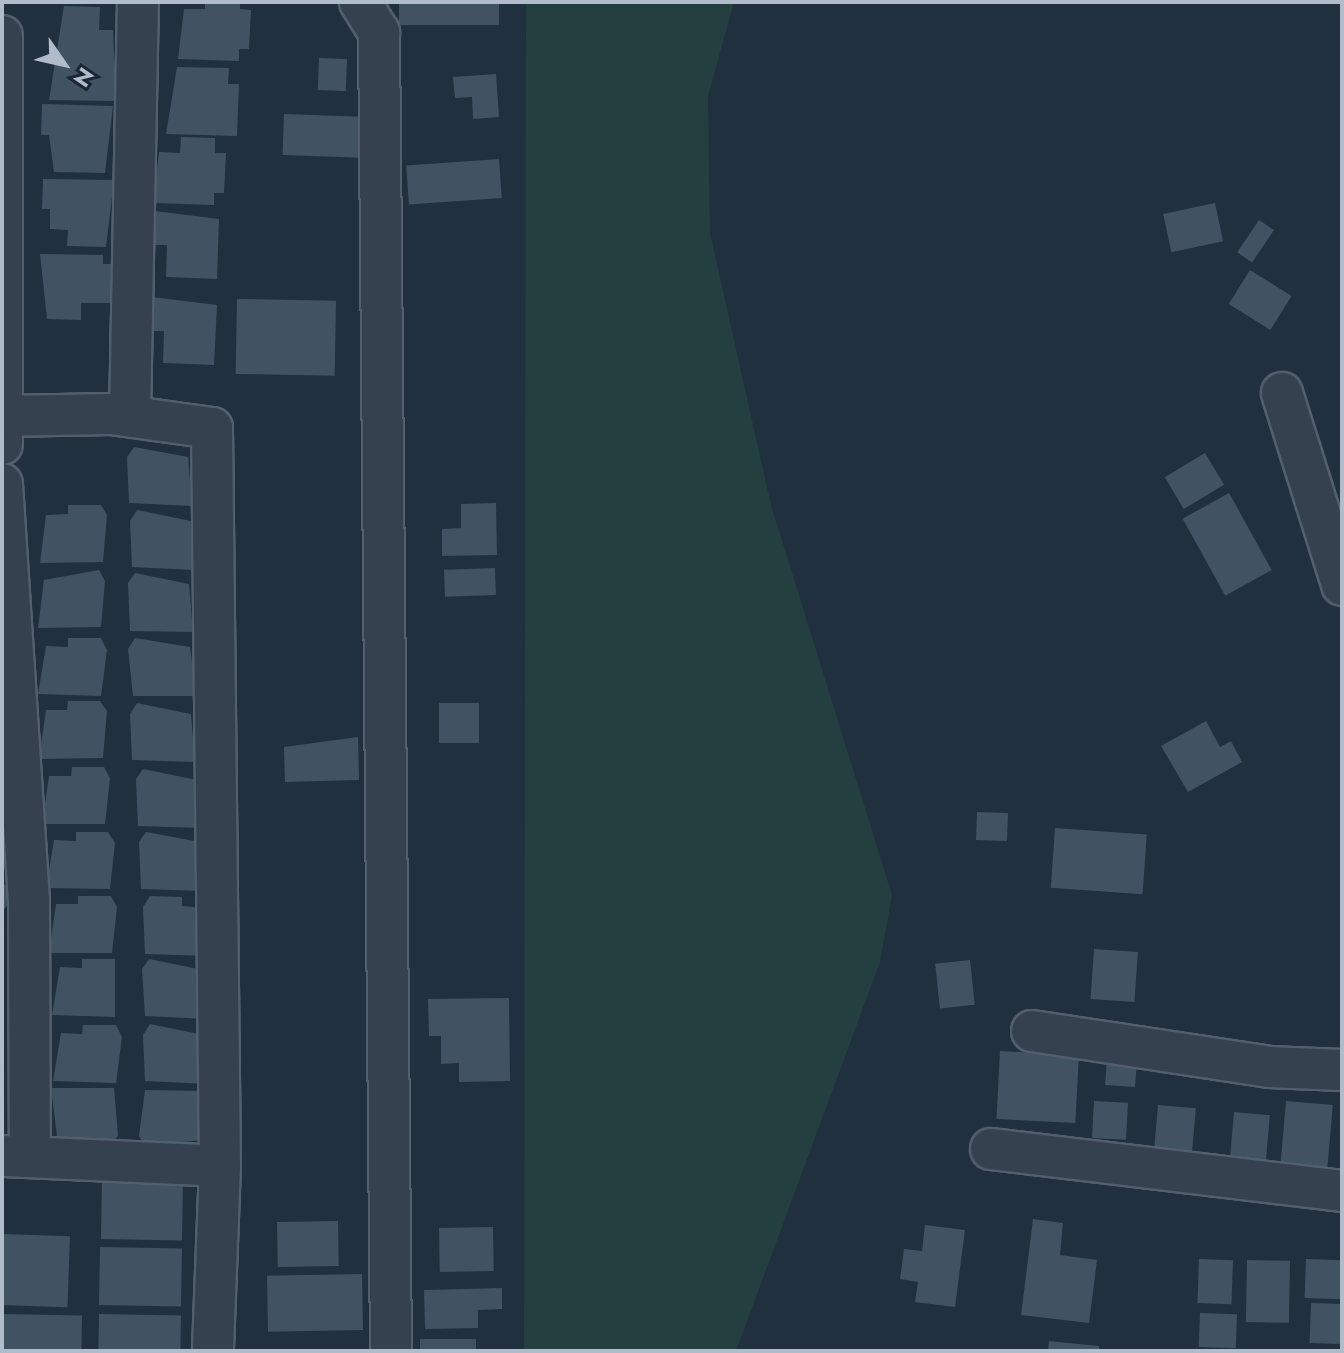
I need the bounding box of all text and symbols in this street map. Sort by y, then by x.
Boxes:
north arrow [24,24,104,104]
text: N [66,61,102,94]

